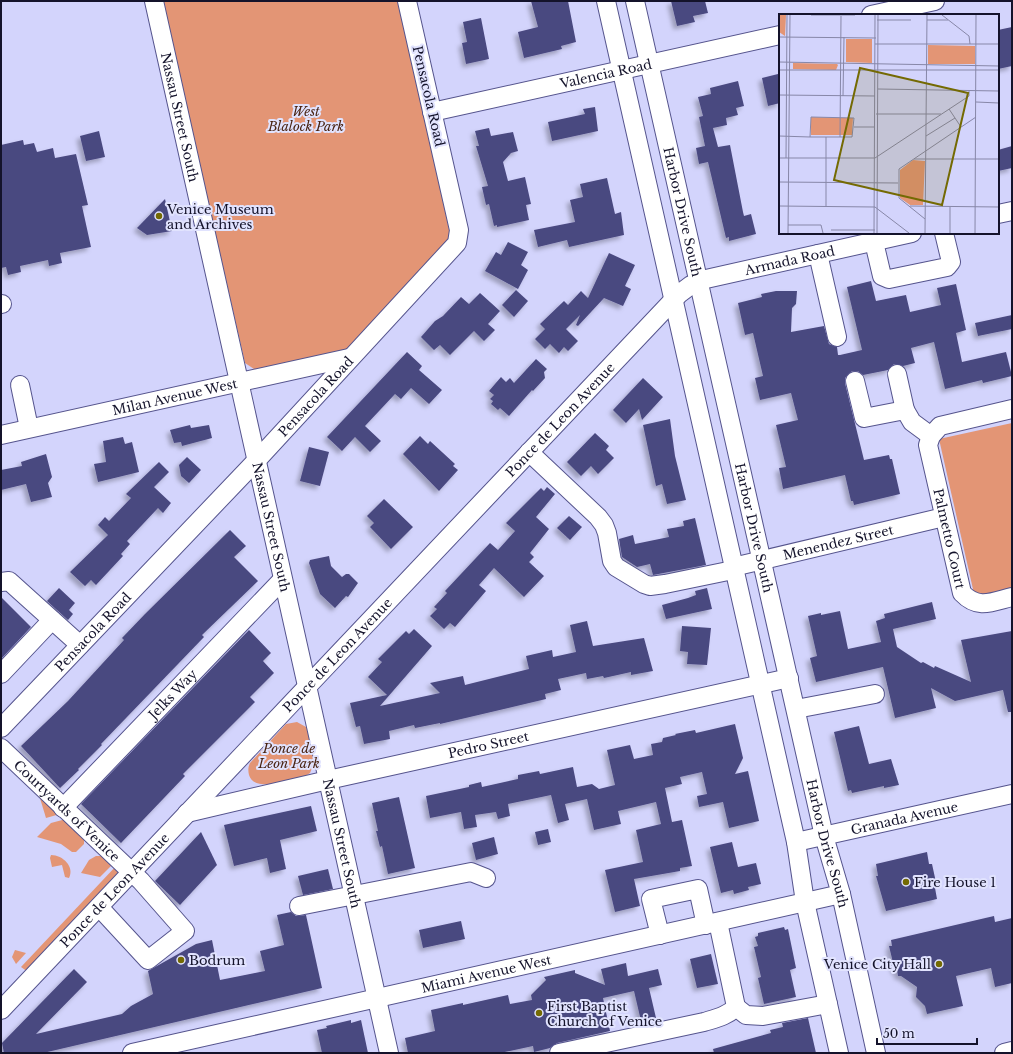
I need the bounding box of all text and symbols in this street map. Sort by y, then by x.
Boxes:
inset map [779,14,999,234]
street label: Pensacola Road [409,44,448,148]
street label: Nassau Street South [157,51,202,184]
street label: Valencia Road [557,56,654,93]
park label: West Blalock Park [267,103,344,135]
street label: Harbor Drive South [659,145,705,278]
place label: Venice Museum and Archives [166,201,274,233]
marker: Venice Museum and Archives [154,211,164,221]
street label: Armada Road [742,242,837,279]
street label: Pensacola Road [275,353,357,440]
street label: Ponce de Leon Avenue [502,359,619,481]
street label: Milan Avenue West [111,375,239,419]
street label: Nassau Street South [248,461,294,594]
street label: Harbor Drive South [731,461,777,594]
street label: Palmetto Court [929,487,969,591]
street label: Menendez Street [781,521,895,564]
street label: Pensacola Road [51,589,135,675]
street label: Ponce de Leon Avenue [279,594,396,716]
street label: Jelks Way [143,665,201,724]
street label: Pedro Street [446,728,530,762]
park label: Ponce de Leon Park [257,740,320,772]
street label: Courtyards of Venice [10,757,123,865]
street label: Nassau Street South [319,777,364,910]
street label: Harbor Drive South [802,777,852,909]
street label: Granada Avenue [849,798,960,839]
street label: Ponce de Leon Avenue [57,830,173,951]
place label: Fire House 1 [914,874,996,891]
marker: Fire House 1 [901,877,911,887]
street label: Miami Avenue West [420,951,553,997]
place label: Bodrum [189,952,245,969]
marker: Bodrum [176,955,186,965]
place label: Venice City Hall [823,956,931,973]
marker: Venice City Hall [934,959,944,969]
place label: First Baptist Church of Venice [547,998,662,1030]
marker: First Baptist Church of Venice [534,1008,544,1018]
scale bar [877,1020,977,1046]
text: 50 m [883,1026,915,1041]

